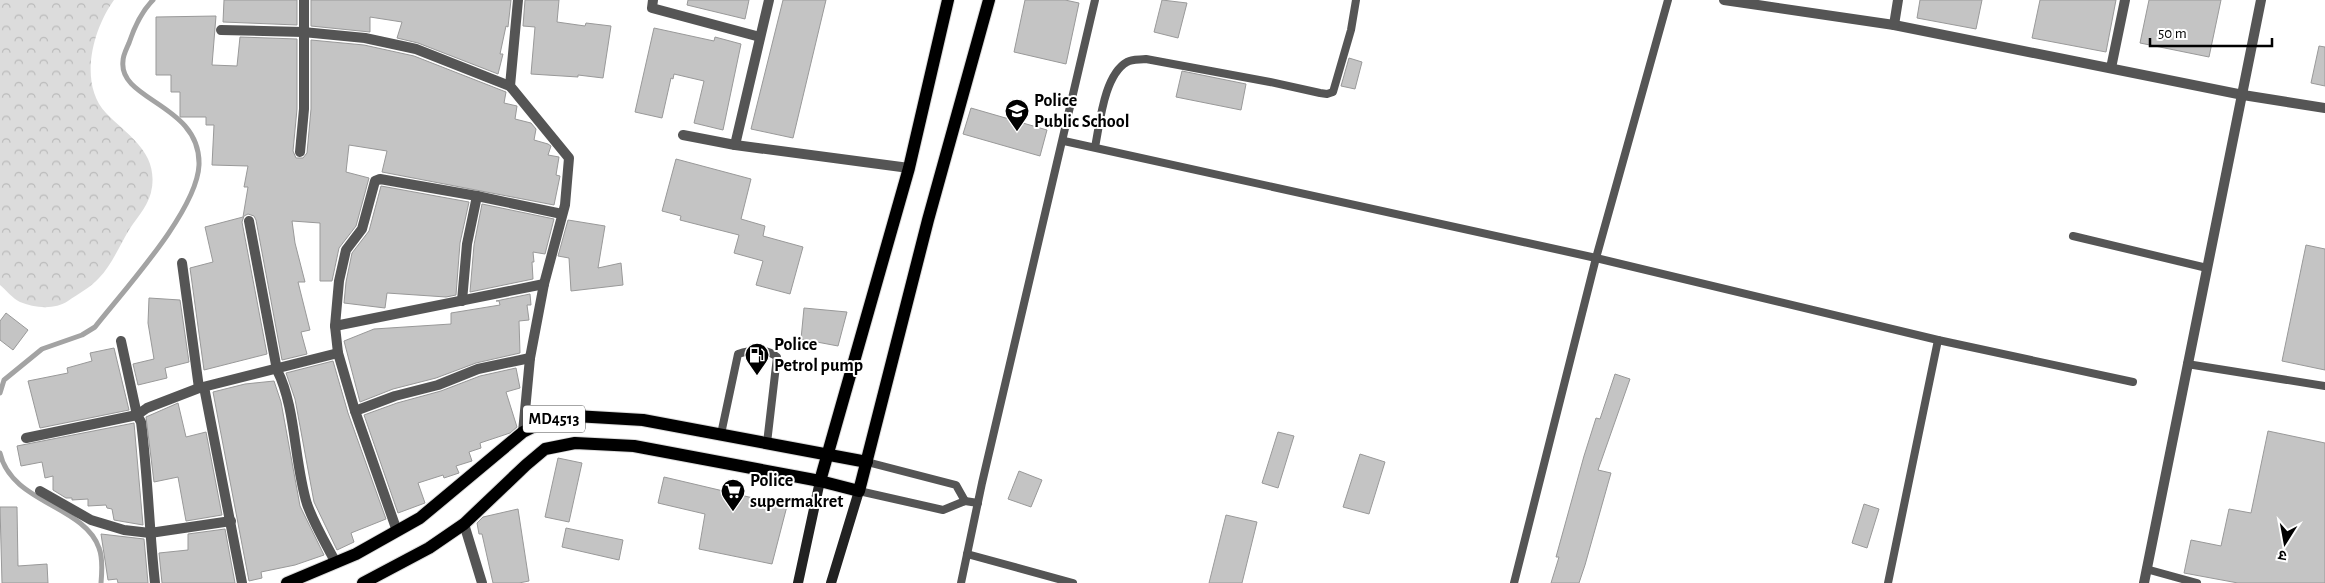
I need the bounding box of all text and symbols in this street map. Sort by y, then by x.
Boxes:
scale bar [2150,15,2272,47]
text: 50 m [2158,26,2187,41]
place label: Police Public School [1034,92,1129,131]
school or university icon: Police Public School [1004,98,1030,132]
place label: Police Petrol pump [774,336,863,375]
fuel station icon: Police Petrol pump [744,342,770,376]
road number: MD4513 [523,406,585,432]
place label: Police supermakret [750,472,843,511]
supermarket icon: Police supermakret [720,478,746,512]
north arrow [2260,518,2310,568]
text: उ [2277,547,2288,562]

